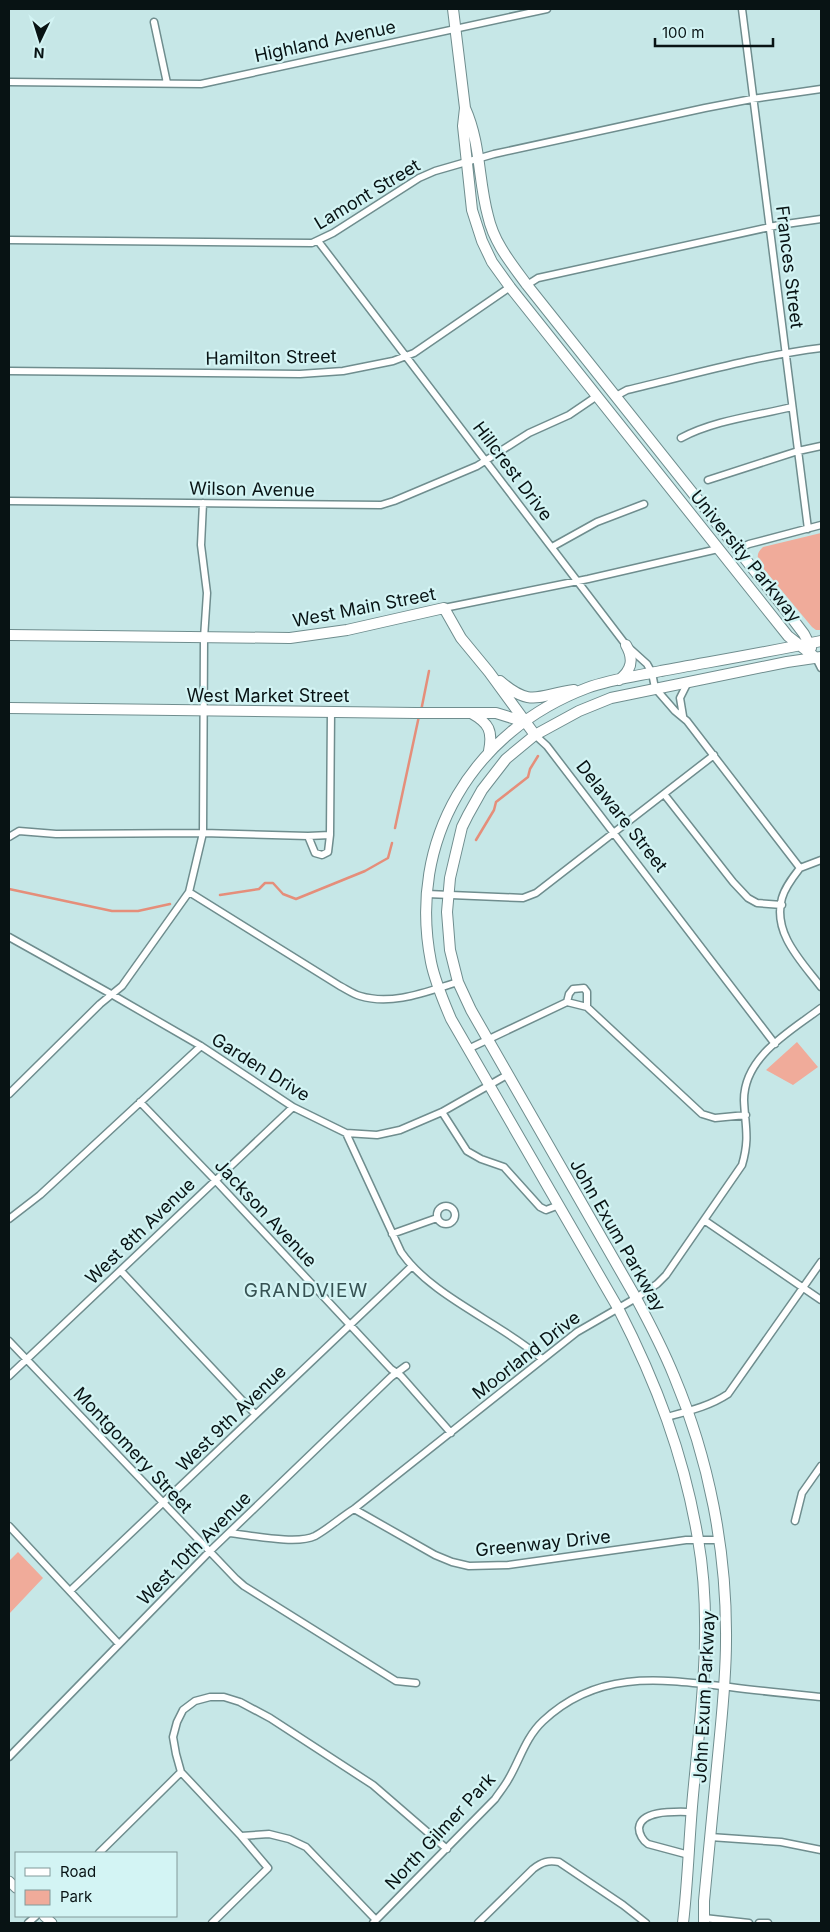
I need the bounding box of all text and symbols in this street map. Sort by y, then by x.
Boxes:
north arrow [15,15,65,65]
scale bar [655,15,772,47]
street label: Highland Avenue [252,16,398,66]
text: 100 m [662,23,704,42]
text: N [33,45,45,62]
street label: Lamont Street [310,154,424,234]
street label: Frances Street [772,204,808,330]
street label: Hamilton Street [205,345,337,369]
street label: Hillcrest Drive [469,417,557,525]
street label: Wilson Avenue [189,477,315,501]
street label: University Parkway [686,486,806,626]
street label: West Main Street [291,583,437,631]
street label: West Market Street [187,685,350,706]
street label: Delaware Street [572,756,672,876]
street label: Garden Drive [208,1028,314,1106]
street label: Jackson Avenue [211,1155,321,1271]
street label: John Exum Parkway [566,1155,670,1315]
street label: West 8th Avenue [81,1174,199,1288]
district label: GRANDVIEW [244,1279,368,1302]
street label: Moorland Drive [468,1306,584,1404]
street label: West 9th Avenue [172,1360,290,1476]
street label: Montgomery Street [69,1383,197,1517]
street label: West 10th Avenue [133,1487,255,1609]
street label: Greenway Drive [474,1525,612,1561]
street label: John Exum Parkway [689,1610,719,1784]
street label: North Gilmer Park [381,1768,500,1894]
legend [15,1852,178,1917]
text: Road [60,1862,96,1881]
text: Park [60,1887,93,1906]

